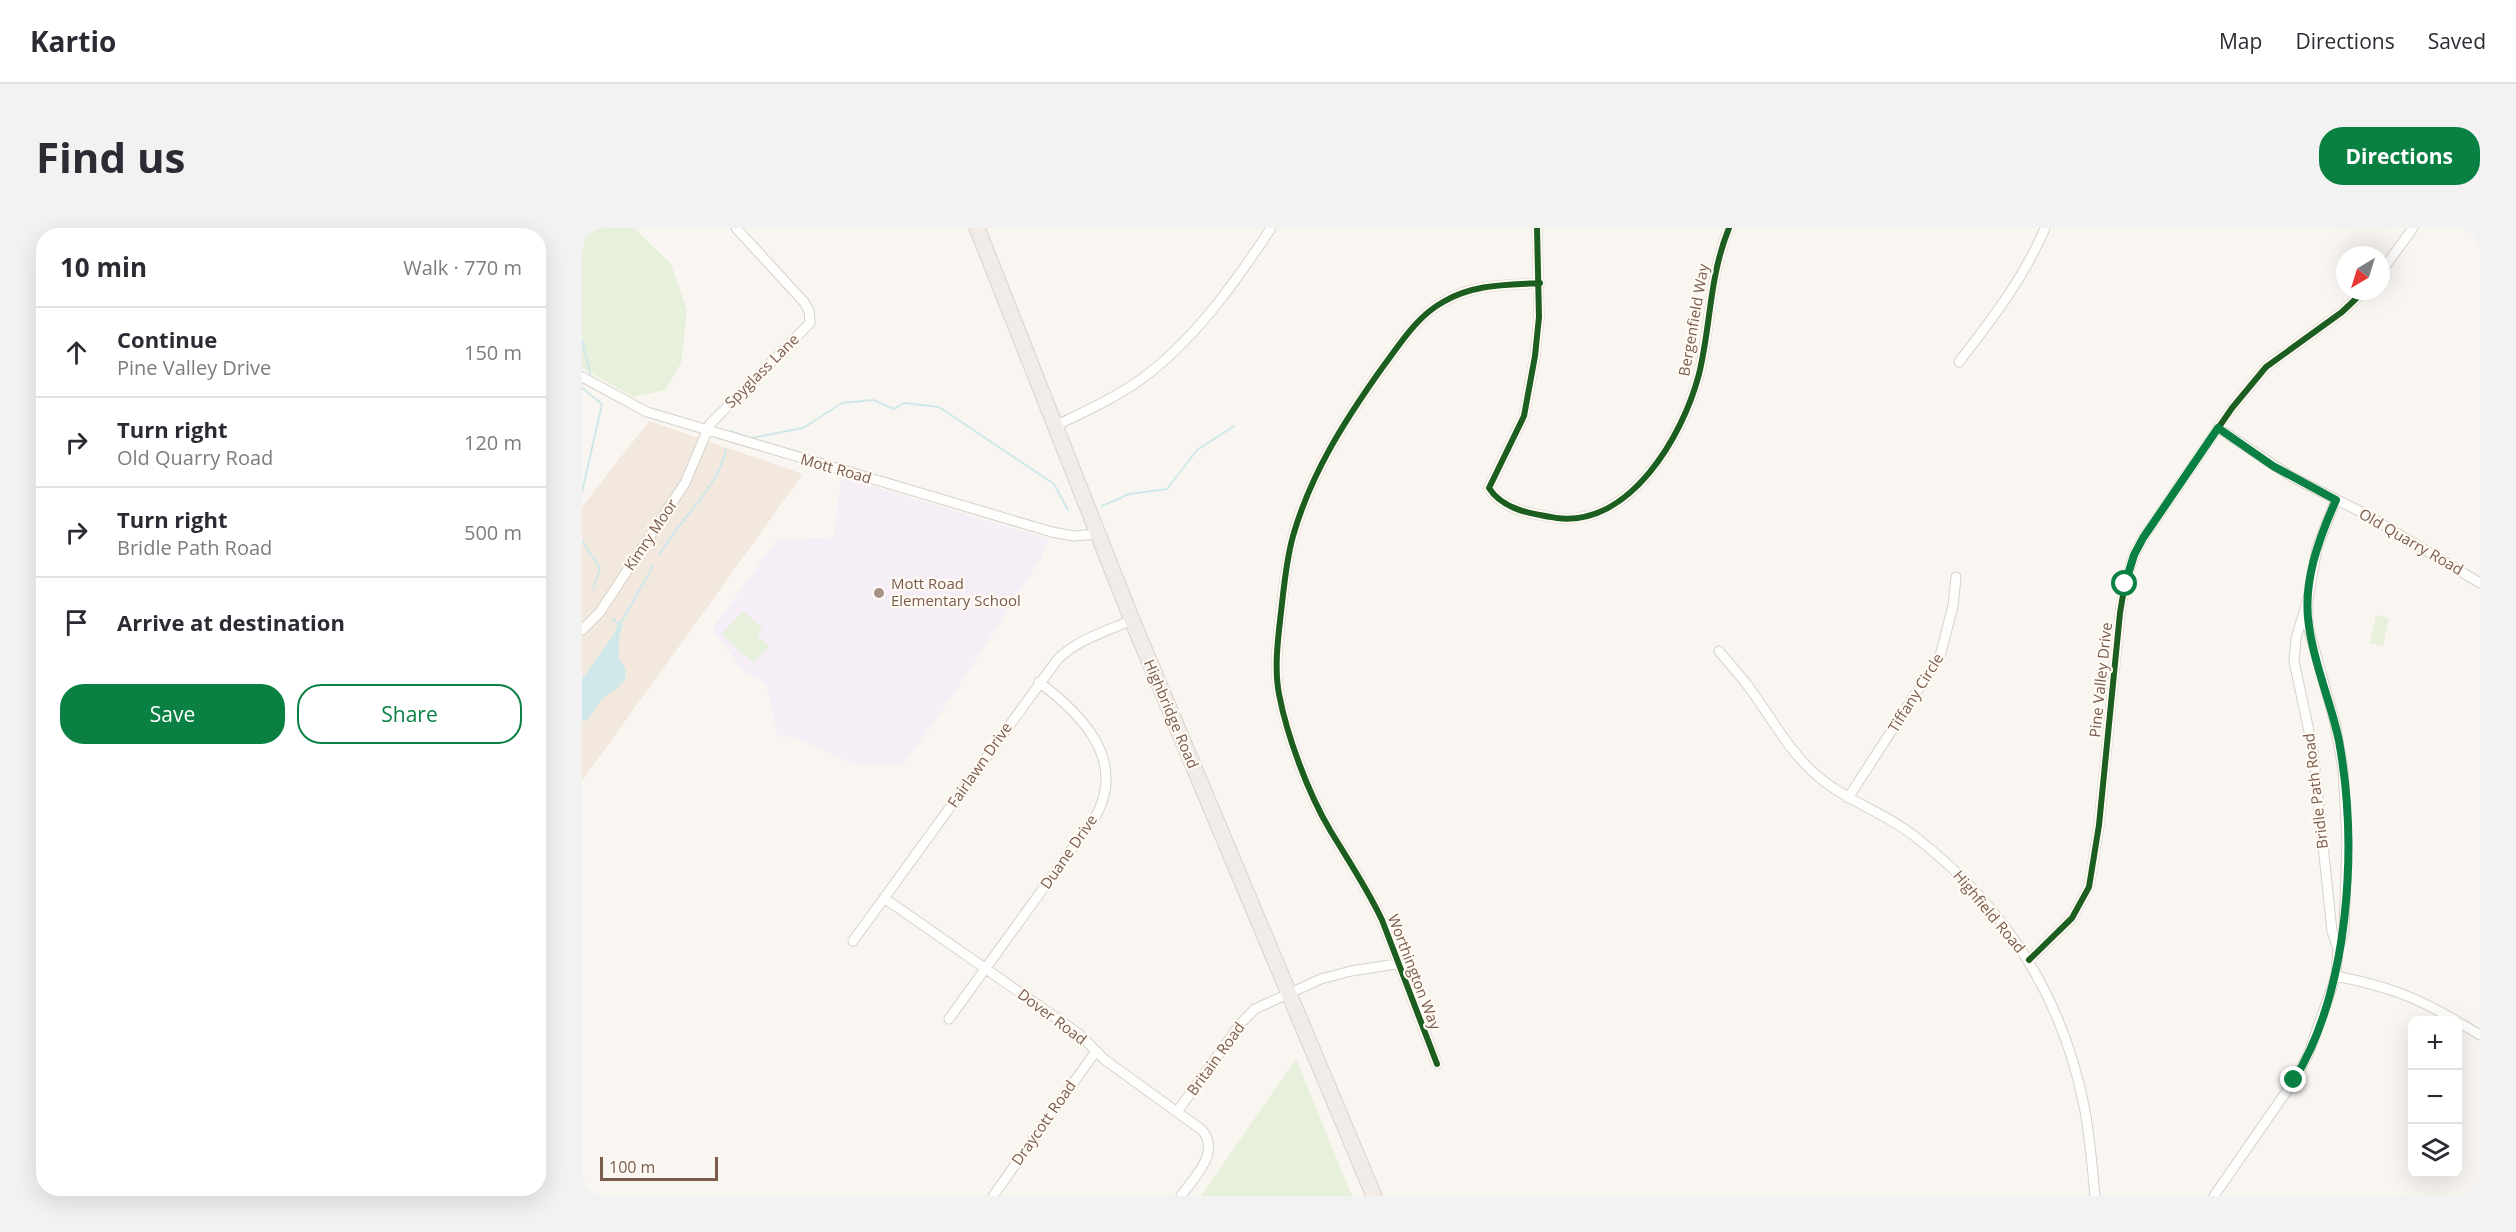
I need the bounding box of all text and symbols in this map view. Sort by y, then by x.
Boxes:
text: Kartio [30,22,116,60]
text: Map [2219,27,2262,55]
text: Directions [2295,27,2395,55]
text: Saved [2428,27,2486,55]
button: Directions [2319,127,2480,185]
text: Find us [36,128,185,185]
north arrow [2336,246,2390,300]
text: 10 min [60,249,147,285]
text: Walk · 770 m [403,254,522,281]
street label: Bergenfield Way [1673,262,1713,378]
text: Continue [117,324,217,354]
street label: Spyglass Lane [720,329,803,412]
icon: ahead [60,336,93,369]
text: 150 m [464,339,522,366]
text: Pine Valley Drive [117,354,271,381]
text: Turn right [117,414,228,444]
icon: right [60,426,93,459]
text: 120 m [464,429,522,456]
text: Old Quarry Road [117,444,273,471]
street label: Mott Road [798,448,874,488]
street label: Kimry Moor [619,495,681,574]
street label: Old Quarry Road [2356,503,2467,579]
text: Turn right [117,504,228,534]
icon: right [60,516,93,549]
text: 500 m [464,519,522,546]
text: Bridle Path Road [117,534,272,561]
route start [2111,570,2137,596]
place label: Mott Road Elementary School [891,573,1021,610]
marker: Mott Road Elementary School [872,586,886,600]
icon: arrive [60,606,93,639]
text: Arrive at destination [117,607,345,637]
street label: Pine Valley Drive [2084,621,2116,738]
street label: Tiffany Circle [1883,649,1947,736]
street label: Highbridge Road [1140,656,1204,771]
button: Save [60,684,285,744]
button: Share [297,684,522,744]
street label: Fairlawn Drive [942,718,1016,811]
street label: Bridle Path Road [2298,732,2332,850]
street label: Duane Drive [1035,810,1101,893]
street label: Highfield Road [1949,866,2030,957]
street label: Worthington Way [1384,911,1446,1033]
street label: Dover Road [1014,984,1091,1049]
map controls [2408,1016,2462,1178]
button: + [2408,1016,2462,1070]
street label: Britain Road [1182,1018,1249,1099]
route end [2280,1066,2306,1092]
button: − [2408,1070,2462,1124]
street label: Draycott Road [1006,1076,1080,1169]
button: layers [2408,1124,2462,1178]
scale bar [600,1154,718,1182]
text: 100 m [609,1156,655,1178]

